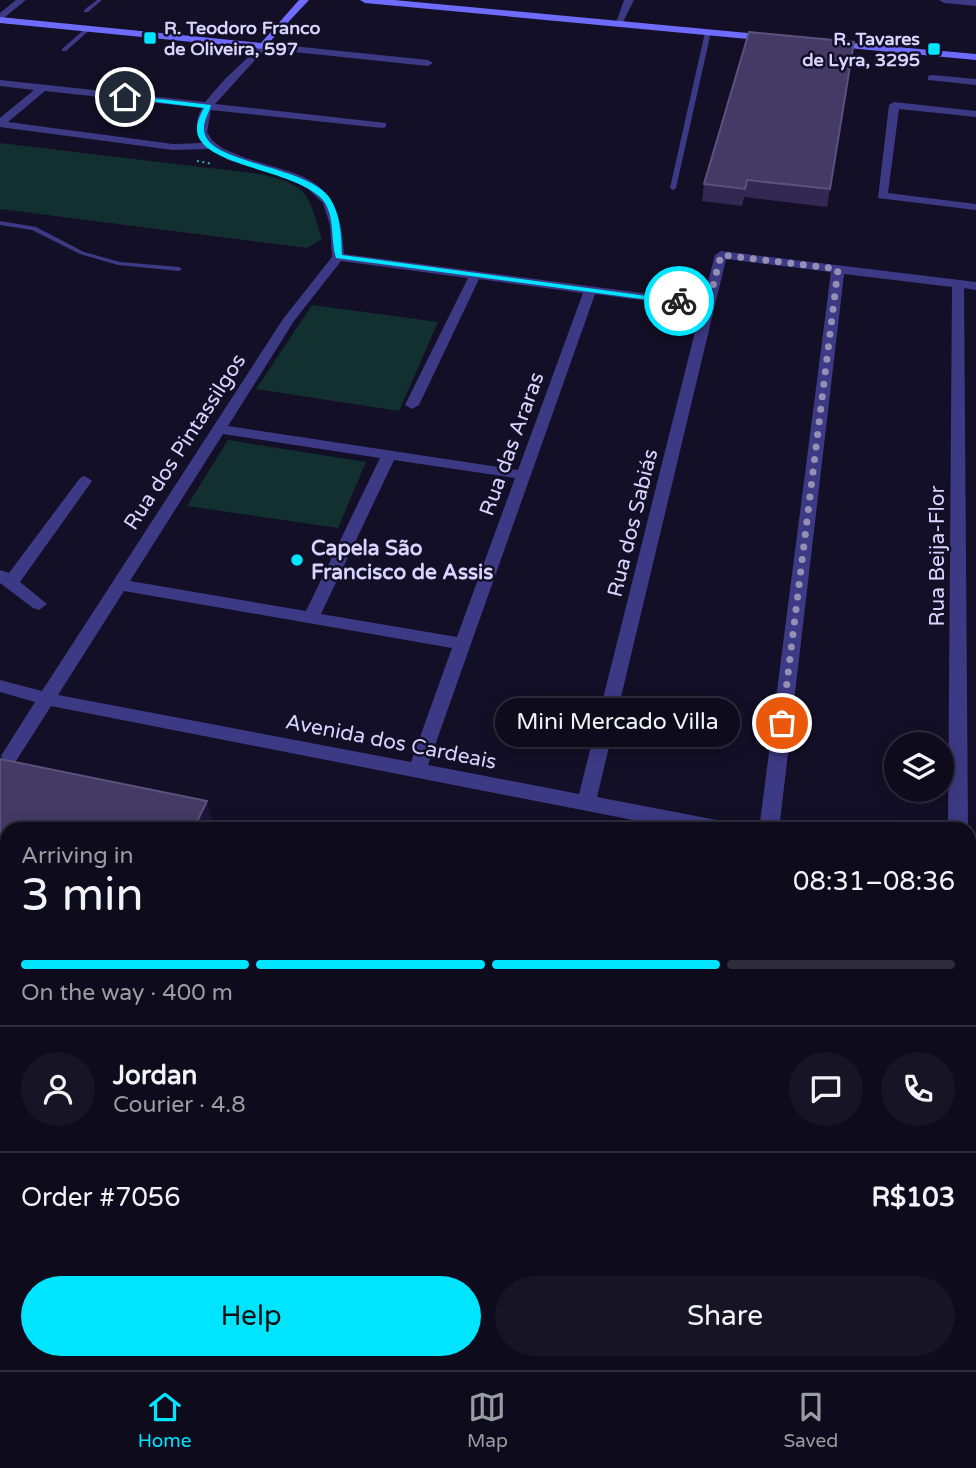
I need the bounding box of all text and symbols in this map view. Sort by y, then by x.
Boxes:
place label: R. Teodoro Franco de Oliveira, 597 [164,17,321,60]
place label: R. Tavares de Lyra, 3295 [802,28,920,71]
marker: R. Teodoro Franco de Oliveira, 597 [142,30,158,46]
marker: R. Tavares de Lyra, 3295 [926,41,942,57]
pin [95,67,155,127]
icon: home [106,78,144,116]
courier [644,266,714,336]
icon: bike [660,282,698,320]
street label: Rua dos Pintassilgos [119,349,251,535]
street label: Rua das Araras [474,369,550,519]
street label: Rua dos Sabiás [603,446,663,600]
street label: Rua Beija-Flor [925,486,950,626]
place label: Capela São Francisco de Assis [311,536,493,585]
marker: Capela São Francisco de Assis [289,552,305,568]
pin [752,693,812,753]
callout: Mini Mercado Villa [495,698,740,748]
icon: bag [763,704,801,742]
text: Mini Mercado Villa [516,708,719,736]
street label: Avenida dos Cardeais [283,709,499,775]
map controls [884,732,954,802]
button: layers [884,732,954,802]
text: Arriving in [21,842,134,870]
text: 08:31–08:36 [793,866,955,897]
text: 3 min [21,868,144,923]
text: On the way · 400 m [21,979,233,1007]
button: person [21,1052,95,1126]
button: chat [789,1052,863,1126]
button: phone [881,1052,955,1126]
text: Jordan [113,1060,197,1091]
text: Courier · 4.8 [113,1091,246,1119]
text: Order #7056 [21,1182,181,1213]
text: R$103 [871,1182,955,1213]
button: Help [21,1276,481,1356]
button: Share [495,1276,955,1356]
tab: Home [138,1388,192,1452]
tab: Map [467,1388,508,1452]
tab: Saved [783,1388,838,1452]

